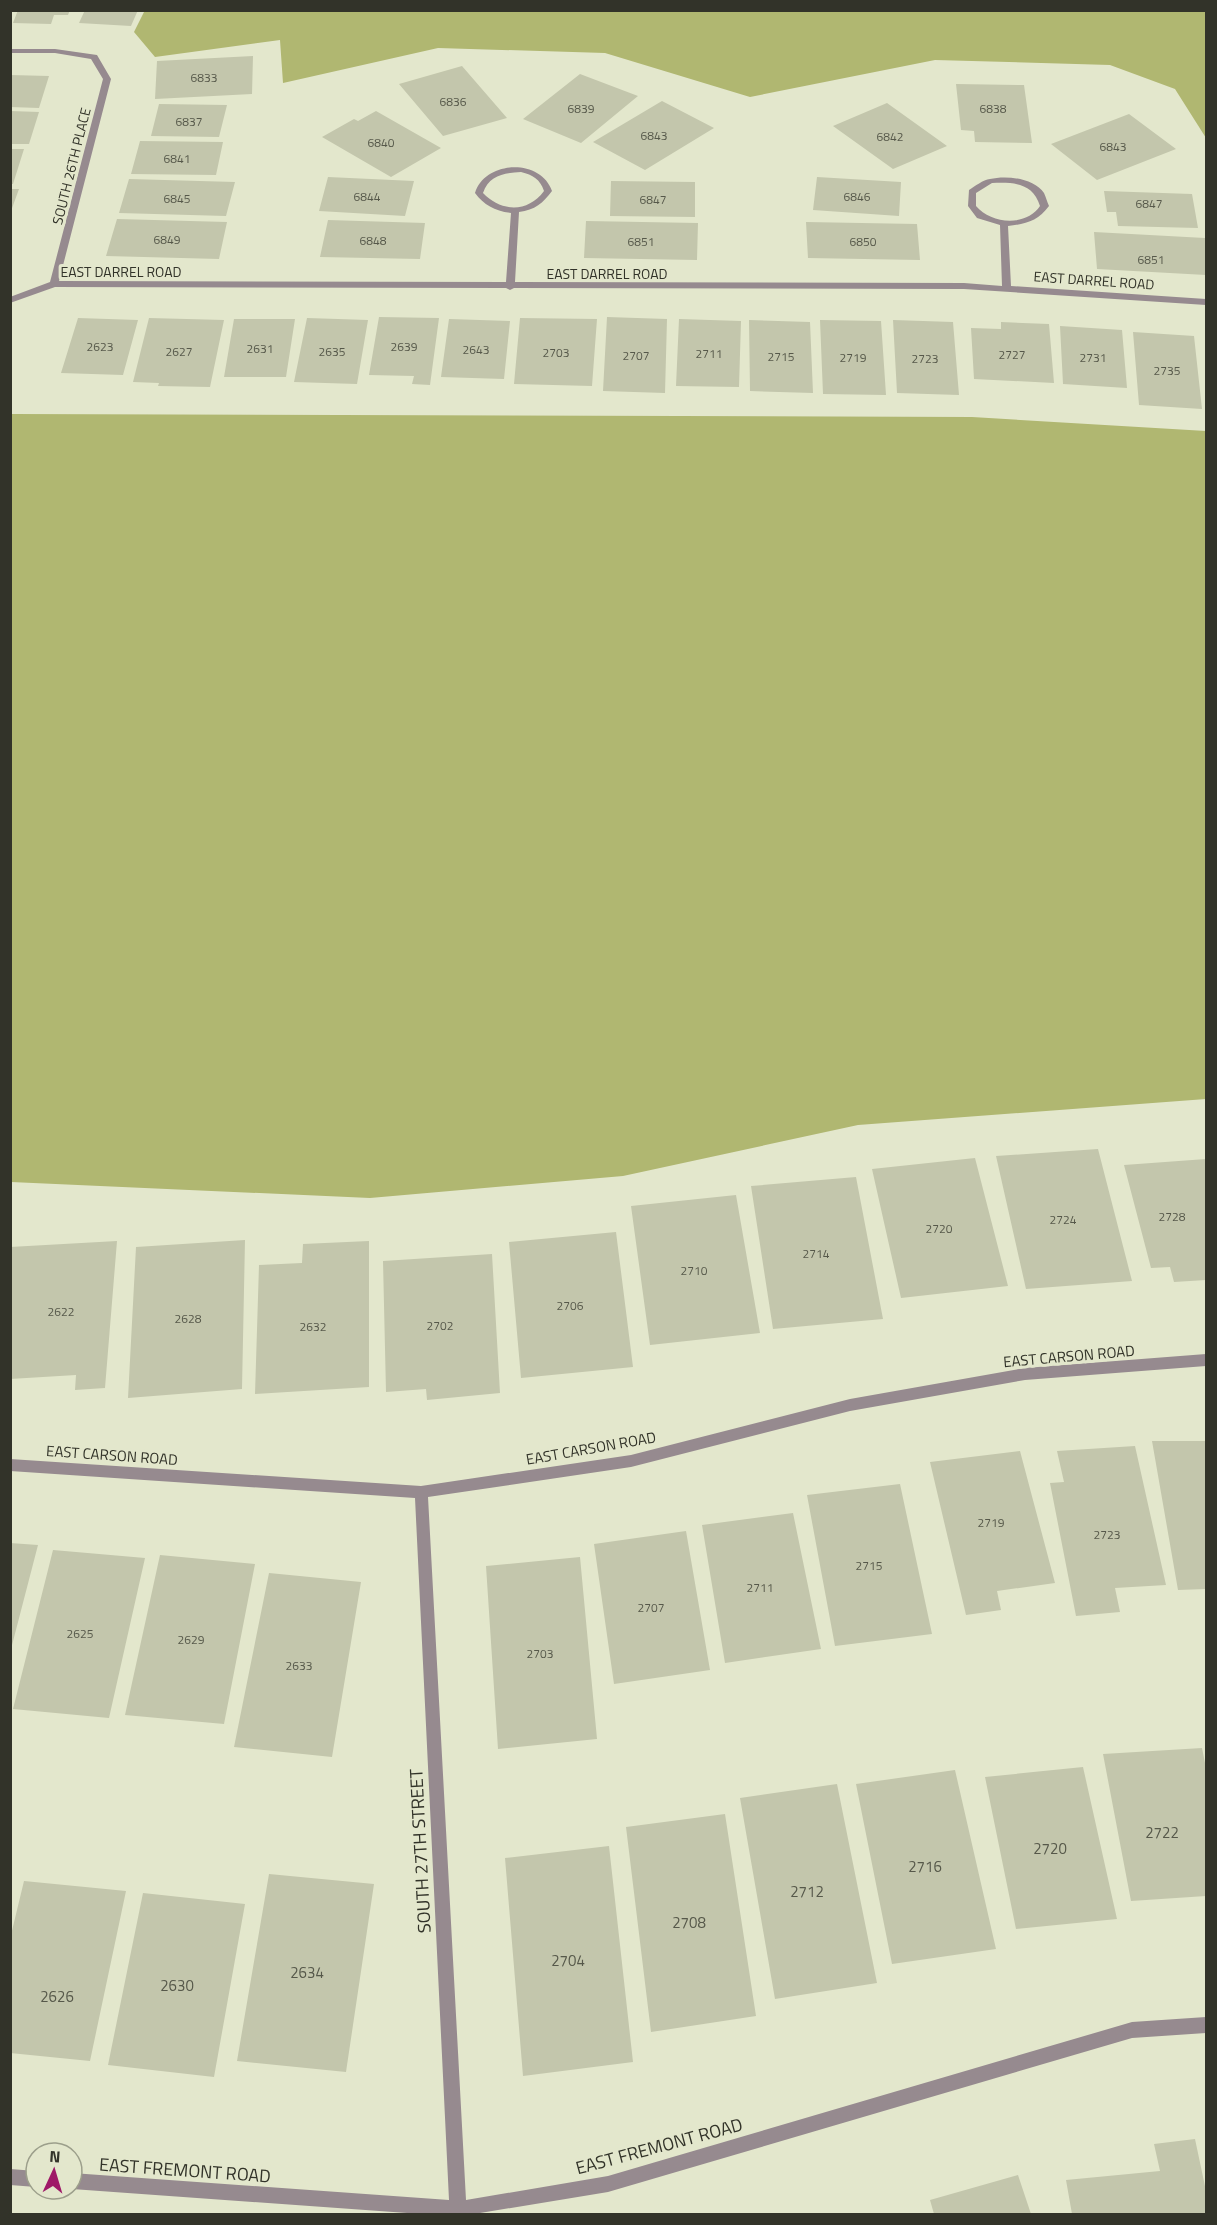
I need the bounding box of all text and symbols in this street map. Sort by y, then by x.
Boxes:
house number: 6833 [191,68,217,87]
house number: 6836 [440,92,467,111]
house number: 6839 [568,99,595,118]
house number: 6838 [980,99,1007,118]
street label: SOUTH 26TH PLACE [46,105,96,227]
house number: 6837 [176,112,202,131]
house number: 6843 [641,126,667,145]
house number: 6842 [877,127,903,146]
house number: 6840 [368,133,395,152]
house number: 6843 [1100,137,1126,156]
house number: 6841 [164,149,190,168]
house number: 6844 [354,187,381,206]
house number: 6846 [844,187,871,206]
house number: 6845 [164,189,191,208]
house number: 6847 [640,190,666,209]
house number: 6847 [1136,194,1162,213]
house number: 6849 [154,230,181,249]
house number: 6848 [360,231,387,250]
house number: 6851 [628,232,654,251]
house number: 6850 [850,232,877,251]
house number: 6851 [1138,250,1164,269]
street label: EAST DARREL ROAD [60,261,182,282]
street label: EAST DARREL ROAD [546,263,668,284]
street label: EAST DARREL ROAD [1033,265,1155,295]
house number: 2623 [87,337,113,356]
house number: 2639 [391,337,418,356]
house number: 2631 [247,339,273,358]
house number: 2643 [463,340,489,359]
house number: 2627 [166,342,192,361]
house number: 2635 [319,342,346,361]
house number: 2703 [543,343,569,362]
house number: 2711 [696,344,722,363]
house number: 2727 [999,345,1025,364]
house number: 2707 [623,346,649,365]
house number: 2715 [768,347,795,366]
house number: 2719 [840,348,867,367]
house number: 2731 [1080,348,1106,367]
house number: 2723 [912,349,938,368]
house number: 2735 [1154,361,1181,380]
house number: 2728 [1159,1207,1186,1226]
house number: 2724 [1050,1210,1077,1229]
house number: 2720 [926,1219,953,1238]
house number: 2714 [803,1244,830,1263]
house number: 2710 [681,1261,708,1280]
house number: 2706 [557,1296,584,1315]
house number: 2622 [48,1302,74,1321]
house number: 2628 [175,1309,202,1328]
house number: 2702 [427,1316,453,1335]
house number: 2632 [300,1317,326,1336]
street label: EAST CARSON ROAD [1002,1339,1136,1373]
street label: EAST CARSON ROAD [524,1425,658,1471]
street label: EAST CARSON ROAD [45,1439,179,1471]
house number: 2719 [978,1513,1005,1532]
house number: 2723 [1094,1525,1120,1544]
house number: 2715 [856,1556,883,1575]
house number: 2711 [747,1578,773,1597]
house number: 2707 [638,1598,664,1617]
house number: 2625 [67,1624,94,1643]
house number: 2629 [178,1630,205,1649]
house number: 2703 [527,1644,553,1663]
house number: 2633 [286,1656,312,1675]
street label: SOUTH 27TH STREET [402,1768,438,1934]
house number: 2722 [1145,1821,1179,1844]
house number: 2720 [1033,1837,1067,1860]
house number: 2716 [908,1855,942,1878]
house number: 2712 [790,1880,824,1903]
house number: 2708 [672,1911,706,1934]
house number: 2704 [551,1949,585,1972]
house number: 2634 [290,1961,324,1984]
house number: 2630 [160,1974,194,1997]
house number: 2626 [40,1985,74,2008]
street label: EAST FREMONT ROAD [572,2111,746,2181]
north arrow [24,2141,84,2201]
text: N [49,2144,61,2168]
street label: EAST FREMONT ROAD [98,2151,272,2189]

